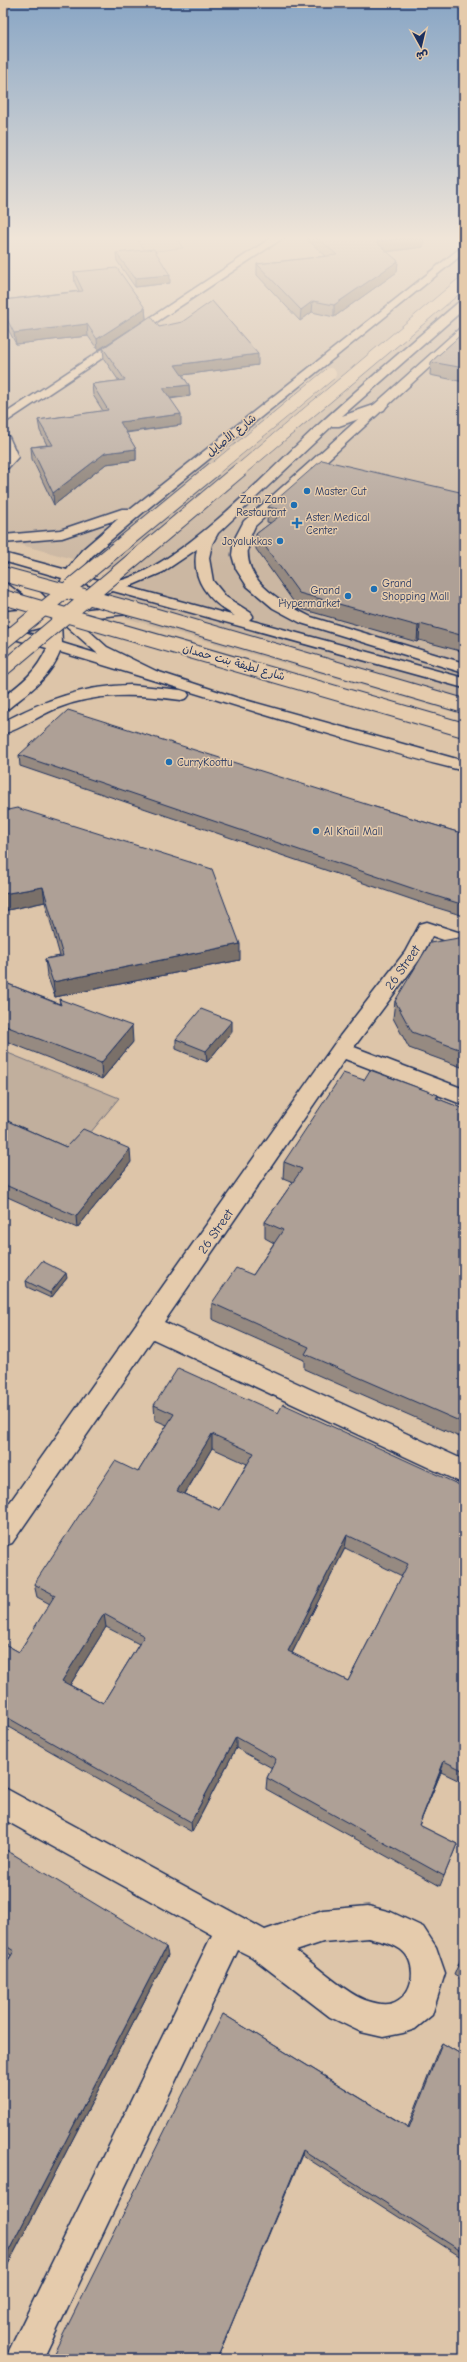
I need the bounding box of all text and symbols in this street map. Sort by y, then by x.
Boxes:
north arrow [401,26,441,66]
text: ش [415,48,429,63]
street label: شارع الأصايل [203,411,260,461]
place label: Master Cut [315,485,367,498]
marker: Master Cut [302,486,312,496]
place label: Zam Zam Restaurant [236,493,287,519]
marker: Zam Zam Restaurant [289,500,299,510]
place label: Aster Medical Center [306,511,370,537]
marker: Aster Medical Center [291,517,303,529]
place label: Joyalukkas [222,535,272,548]
marker: Joyalukkas [275,536,285,546]
place label: Grand Shopping Mall [382,577,449,603]
place label: Grand Hypermarket [279,584,341,610]
marker: Grand Shopping Mall [369,584,379,594]
marker: Grand Hypermarket [343,591,353,601]
street label: شارع لطيفة بنت حمدان [181,642,287,685]
place label: CurryKoottu [177,756,233,769]
marker: CurryKoottu [164,757,174,767]
place label: Al Khail Mall [324,825,383,838]
marker: Al Khail Mall [311,826,321,836]
street label: 26 Street [382,941,424,992]
street label: 26 Street [195,1205,237,1256]

